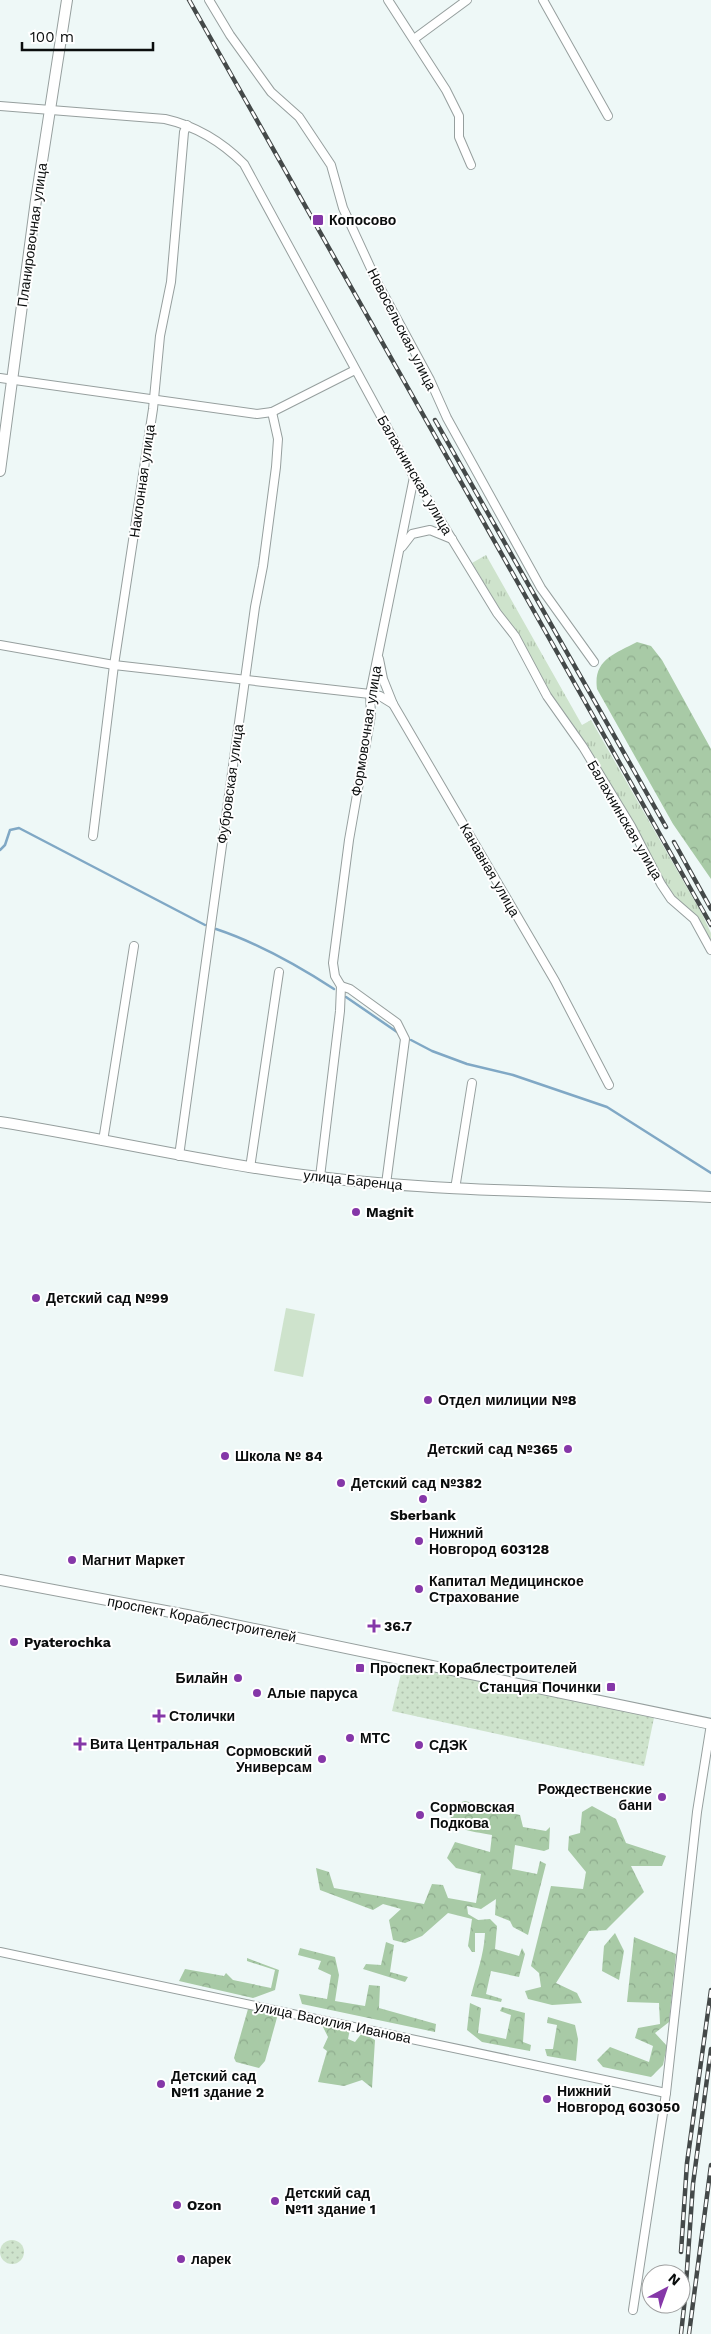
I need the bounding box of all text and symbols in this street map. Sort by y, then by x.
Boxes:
scale bar [22,20,154,52]
text: 100 m [30,28,74,46]
street label: Планировочная улица [14,162,50,308]
place label: Копосово [329,212,396,228]
marker: Копосово [311,213,325,227]
street label: Новосельская улица [364,265,440,393]
street label: Балахнинская улица [374,412,456,538]
street label: Наклонная улица [126,423,158,539]
street label: Формовочная улица [348,664,384,797]
street label: Фубровская улица [214,723,246,845]
street label: Балахнинская улица [584,757,666,883]
street label: Канавная улица [457,820,523,920]
street label: улица Баренца [303,1167,403,1193]
place label: Magnit [366,1204,414,1220]
marker: Magnit [350,1206,362,1218]
place label: Детский сад №99 [46,1290,169,1306]
marker: Детский сад №99 [30,1292,42,1304]
place label: Отдел милиции №8 [438,1392,577,1408]
marker: Отдел милиции №8 [422,1394,434,1406]
place label: Детский сад №365 [428,1441,558,1457]
marker: Детский сад №365 [562,1443,574,1455]
place label: Школа № 84 [235,1448,323,1464]
marker: Школа № 84 [219,1450,231,1462]
place label: Детский сад №382 [351,1475,482,1491]
marker: Детский сад №382 [335,1477,347,1489]
marker: Sberbank [417,1493,429,1505]
place label: Sberbank [390,1507,456,1523]
place label: Нижний Новгород 603128 [429,1525,549,1557]
marker: Нижний Новгород 603128 [413,1535,425,1547]
place label: Магнит Маркет [82,1552,185,1568]
marker: Магнит Маркет [66,1554,78,1566]
place label: Капитал Медицинское Страхование [429,1573,584,1605]
marker: Капитал Медицинское Страхование [413,1583,425,1595]
street label: проспект Кораблестроителей [106,1593,298,1645]
place label: 36.7 [384,1618,412,1634]
marker: 36.7 [368,1620,380,1632]
place label: Pyaterochka [24,1634,112,1650]
marker: Pyaterochka [8,1636,20,1648]
place label: Проспект Кораблестроителей [370,1660,577,1676]
marker: Проспект Кораблестроителей [354,1662,366,1674]
place label: Билайн [176,1670,228,1686]
marker: Билайн [232,1672,244,1684]
place label: Станция Починки [479,1679,601,1695]
marker: Станция Починки [605,1681,617,1693]
place label: Алые паруса [267,1685,358,1701]
marker: Алые паруса [251,1687,263,1699]
place label: Столички [169,1708,235,1724]
marker: Столички [153,1710,165,1722]
place label: МТС [360,1730,390,1746]
marker: МТС [344,1732,356,1744]
place label: Вита Центральная [90,1736,219,1752]
place label: СДЭК [429,1737,468,1753]
marker: Вита Центральная [74,1738,86,1750]
marker: СДЭК [413,1739,425,1751]
place label: Сормовский Универсам [226,1743,312,1775]
marker: Сормовский Универсам [316,1753,328,1765]
place label: Рождественские бани [538,1781,652,1813]
marker: Рождественские бани [656,1791,668,1803]
place label: Сормовская Подкова [430,1799,515,1831]
marker: Сормовская Подкова [414,1809,426,1821]
street label: улица Василия Иванова [253,1998,413,2046]
place label: Детский сад №11 здание 2 [171,2068,264,2100]
marker: Детский сад №11 здание 2 [155,2078,167,2090]
place label: Нижний Новгород 603050 [557,2083,680,2115]
marker: Нижний Новгород 603050 [541,2093,553,2105]
place label: Детский сад №11 здание 1 [285,2185,376,2217]
marker: Детский сад №11 здание 1 [269,2195,281,2207]
place label: Ozon [187,2197,222,2213]
marker: Ozon [171,2199,183,2211]
place label: ларек [191,2251,232,2267]
marker: ларек [175,2253,187,2265]
north arrow [641,2264,691,2314]
text: N [665,2270,684,2289]

